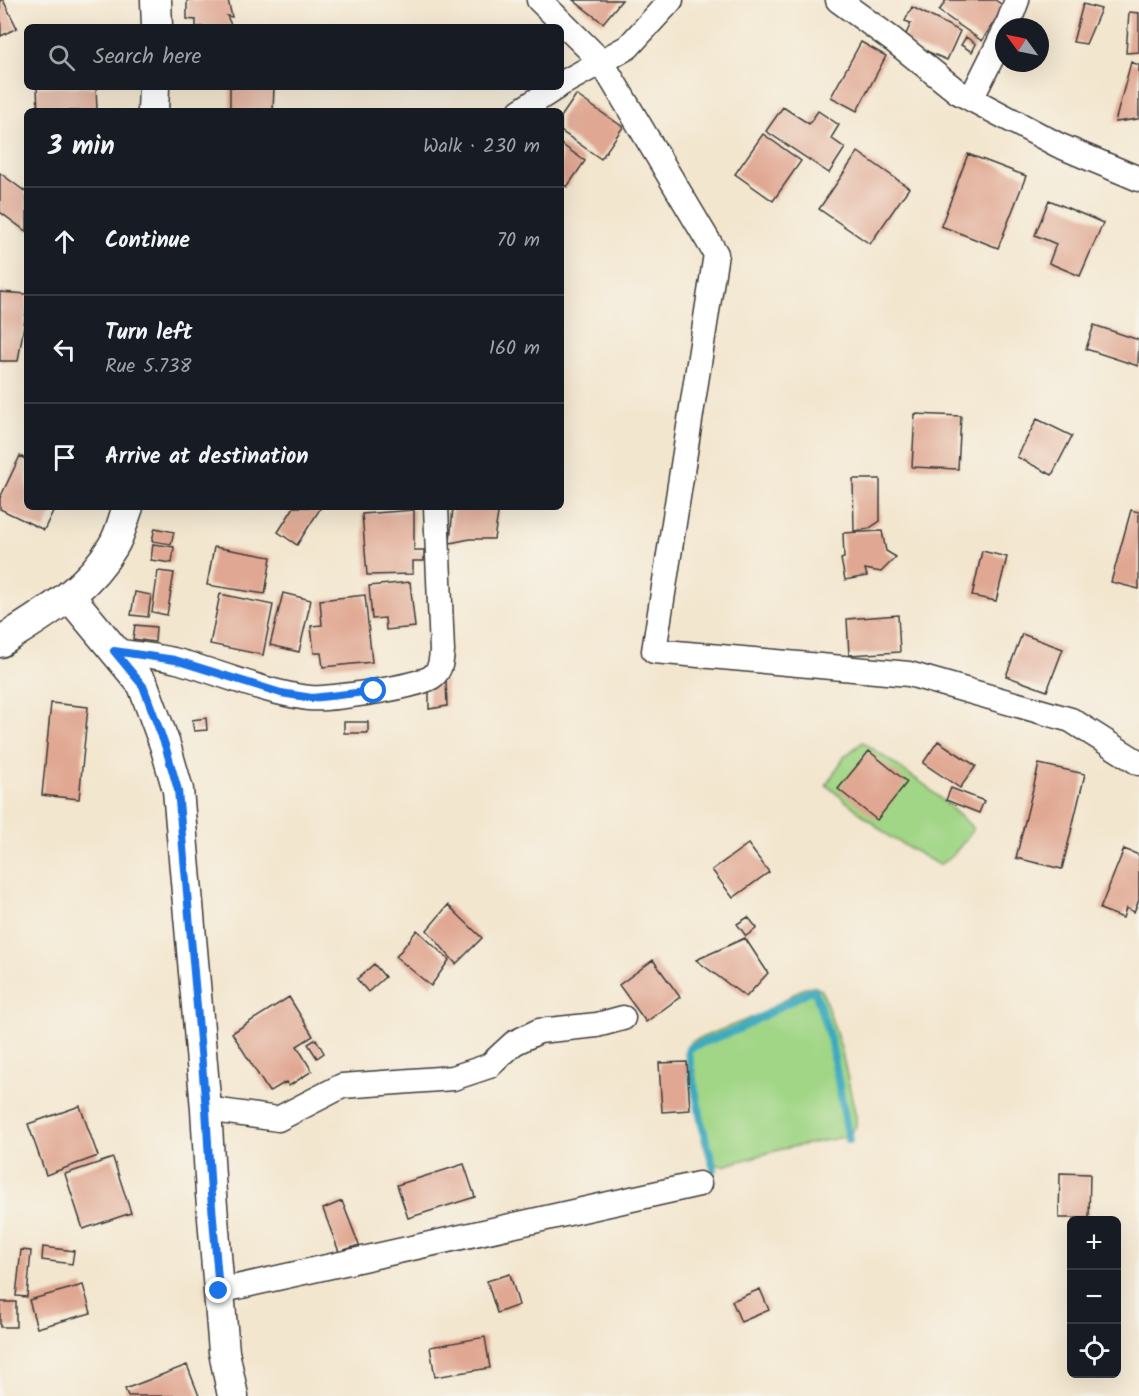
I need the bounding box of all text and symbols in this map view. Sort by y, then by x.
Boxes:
north arrow [995,18,1049,72]
search box [24,24,564,90]
text: Search here [93,40,201,75]
icon: search [45,41,78,74]
text: 3 min [48,126,115,168]
text: Walk · 230 m [423,131,540,163]
text: Continue [105,224,190,259]
icon: ahead [48,225,81,258]
text: 70 m [497,225,540,257]
text: Turn left [105,316,192,351]
icon: left [48,333,81,366]
text: 160 m [489,333,540,365]
text: Rue 5.738 [105,351,191,383]
text: Arrive at destination [105,440,308,475]
icon: arrive [48,441,81,474]
route start [360,677,386,703]
map controls [1067,1216,1121,1378]
button: + [1067,1216,1121,1270]
button: − [1067,1270,1121,1324]
route end [205,1277,231,1303]
button: locate [1067,1324,1121,1378]

